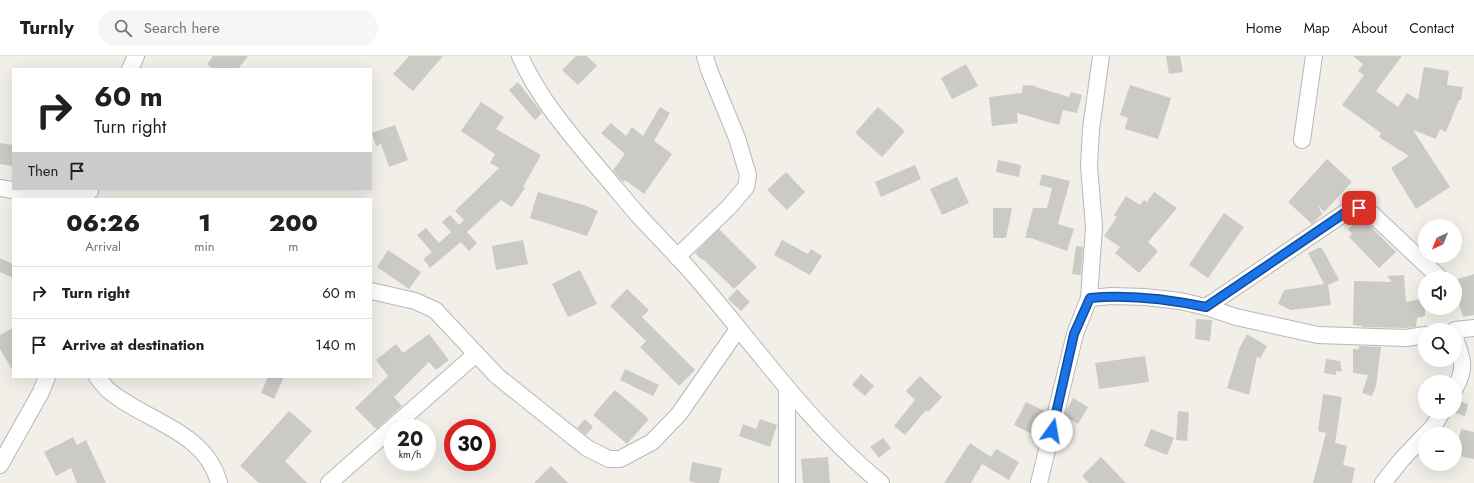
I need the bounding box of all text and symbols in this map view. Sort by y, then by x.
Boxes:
search box [98,10,378,46]
text: Turnly [20,14,74,41]
icon: search [112,17,134,39]
text: Search here [144,17,220,39]
text: Home [1246,18,1282,38]
text: Map [1304,18,1330,38]
text: About [1352,18,1387,38]
text: Contact [1409,18,1454,38]
text: 60 m [94,76,163,117]
icon: right [28,84,80,136]
text: Turn right [94,114,166,140]
text: Then [28,160,58,182]
icon: arrive [66,160,88,182]
pin [1342,191,1376,225]
icon: arrive [1348,197,1370,219]
text: 06:26 [66,205,140,240]
text: 1 [198,205,211,240]
text: 200 [269,205,318,240]
north arrow [1418,219,1462,263]
map controls [1418,219,1462,471]
text: Arrival [85,237,121,256]
text: min [194,237,215,256]
text: m [288,237,298,256]
button: sound [1418,271,1462,315]
icon: right [28,282,50,304]
text: Turn right [62,282,130,304]
text: 60 m [322,282,356,304]
button: search [1418,323,1462,367]
icon: arrive [28,334,50,356]
text: Arrive at destination [62,334,204,356]
text: 140 m [315,334,356,356]
button: + [1418,375,1462,419]
position arrow [1031,410,1073,452]
speed limit sign: 30 [444,419,496,471]
text: 20 [397,425,423,454]
button: − [1418,427,1462,471]
text: km/h [399,447,421,462]

